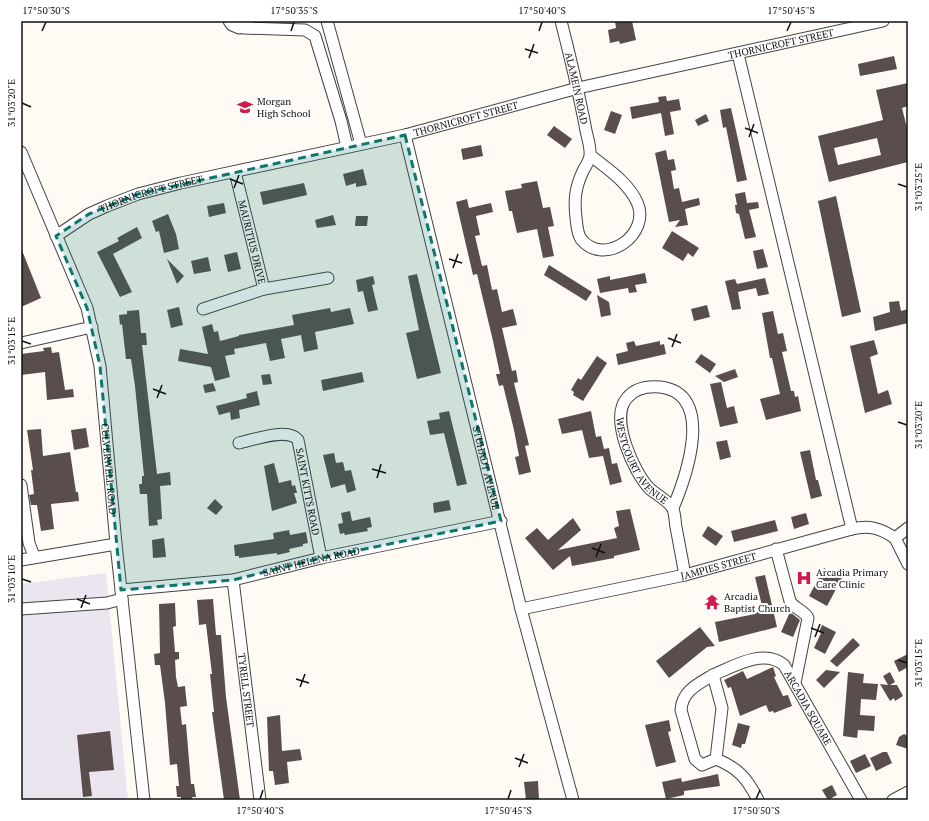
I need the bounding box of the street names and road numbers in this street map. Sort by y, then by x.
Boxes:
street label: THORNICROFT STREET [727,26,835,61]
street label: ALAMEIN ROAD [562,51,591,125]
street label: THORNICROFT STREET [412,98,520,139]
street label: THORNICROFT STREET [97,172,204,215]
street label: MAURITIUS DRIVE [236,199,269,285]
street label: WESTCOURT AVENUE [614,417,671,507]
street label: CULVERWELL ROAD [99,423,120,515]
street label: STUHADT AVENUE [470,425,503,512]
street label: SAINT KITTS ROAD [293,447,323,536]
street label: SAINT HELENA ROAD [261,544,361,579]
street label: JAMPIES STREET [679,549,758,582]
street label: TYRELL STREET [236,653,257,728]
street label: ARCADIA SQUARE [782,668,835,748]

